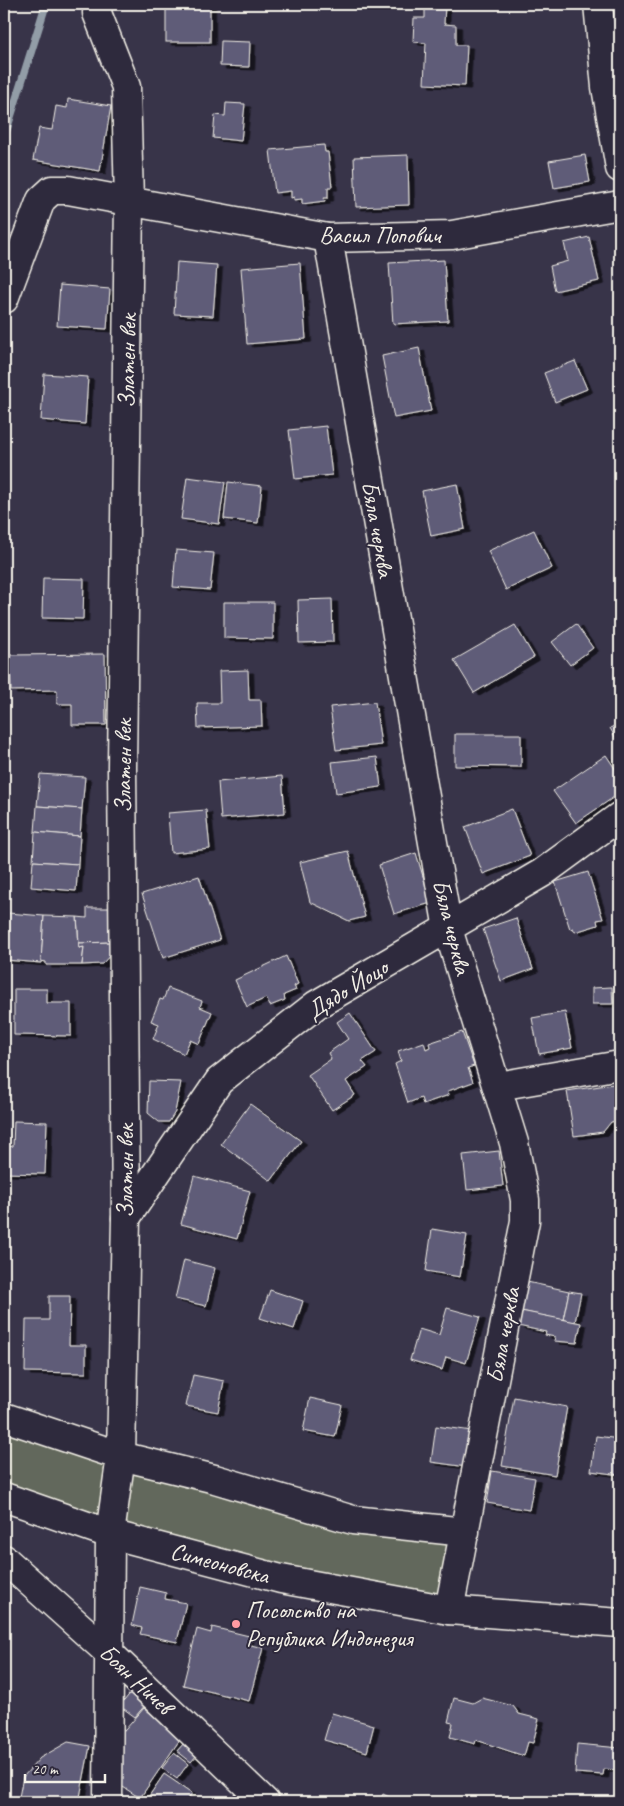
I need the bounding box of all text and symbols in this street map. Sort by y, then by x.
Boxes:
street label: Васил Попович [319,220,443,250]
street label: Златен век [111,311,143,408]
street label: Бяла черква [355,479,401,581]
street label: Златен век [108,717,138,813]
street label: Бяла черква [426,876,479,979]
street label: Дядо Йоцо [301,951,396,1026]
street label: Златен век [110,1122,140,1218]
street label: Бяла черква [479,1283,527,1385]
street label: Симеоновска [167,1535,274,1591]
place label: Посолство на Република Индонезия [246,1595,414,1653]
marker: Посолство на Република Индонезия [230,1618,242,1630]
street label: Боян Ничев [93,1637,182,1724]
scale bar [25,1751,105,1783]
text: 20 m [32,1760,59,1779]

